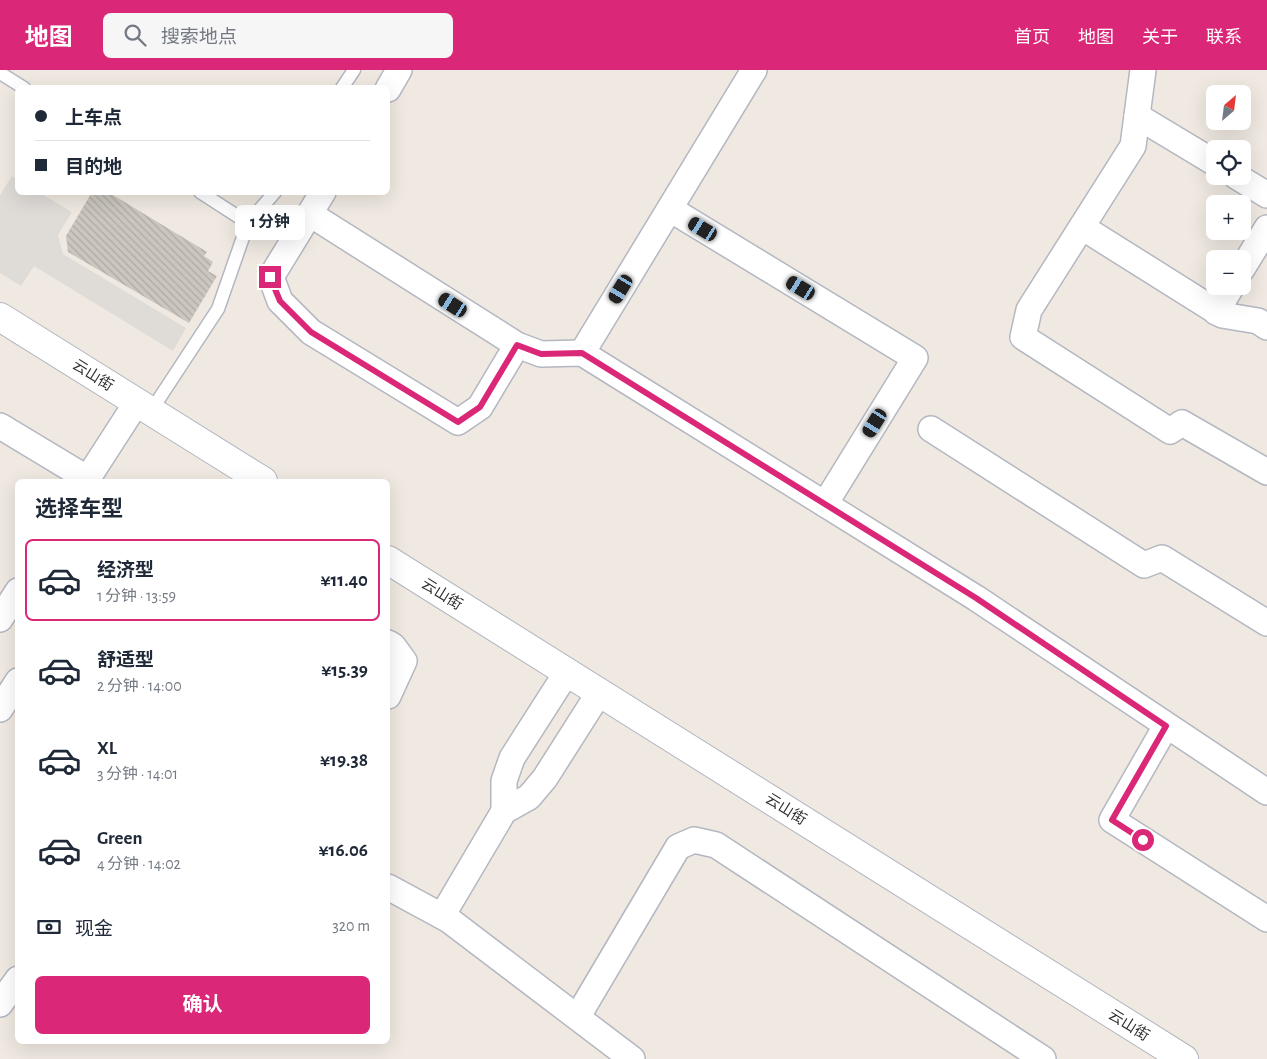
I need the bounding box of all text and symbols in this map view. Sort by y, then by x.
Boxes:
search box [103,13,453,58]
icon: search [121,21,149,49]
text: 地图 [25,26,73,50]
text: 搜索地点 [161,28,237,47]
text: 首页 [1014,29,1050,47]
text: 地图 [1078,29,1114,47]
text: 关于 [1142,29,1178,47]
text: 联系 [1206,29,1242,47]
north arrow [1206,85,1251,130]
map controls [1206,85,1251,295]
text: 上车点 [65,109,122,128]
button: locate [1206,140,1251,185]
text: 目的地 [65,158,122,177]
button: + [1206,195,1251,240]
callout: 1 分钟 [235,204,305,240]
text: 1 分钟 [250,214,290,230]
car [686,215,719,243]
button: − [1206,250,1251,295]
route end [259,266,281,288]
car [606,272,635,306]
car [784,274,817,302]
car [436,291,469,319]
street label: 云山街 [70,356,116,394]
car [860,406,889,440]
text: 选择车型 [35,498,123,520]
icon: car [37,558,82,603]
text: 经济型 [97,561,154,580]
text: ¥11.40 [321,571,368,590]
street label: 云山街 [419,575,465,613]
text: 1 分钟 · 13:59 [97,588,176,604]
icon: car [37,648,82,693]
text: 舒适型 [97,651,154,670]
text: ¥15.39 [321,661,368,680]
text: 2 分钟 · 14:00 [97,678,182,694]
icon: car [37,738,82,783]
text: XL [97,739,117,758]
text: ¥19.38 [320,751,368,770]
text: 3 分钟 · 14:01 [97,766,178,782]
street label: 云山街 [763,790,809,828]
icon: car [37,828,82,873]
text: Green [97,829,143,848]
route start [1132,829,1154,851]
text: ¥16.06 [319,841,368,860]
text: 4 分钟 · 14:02 [97,856,181,872]
icon: cash [35,913,63,941]
text: 320 m [332,918,370,934]
text: 现金 [75,920,113,939]
button: 确认 [35,976,370,1034]
street label: 云山街 [1106,1006,1152,1044]

